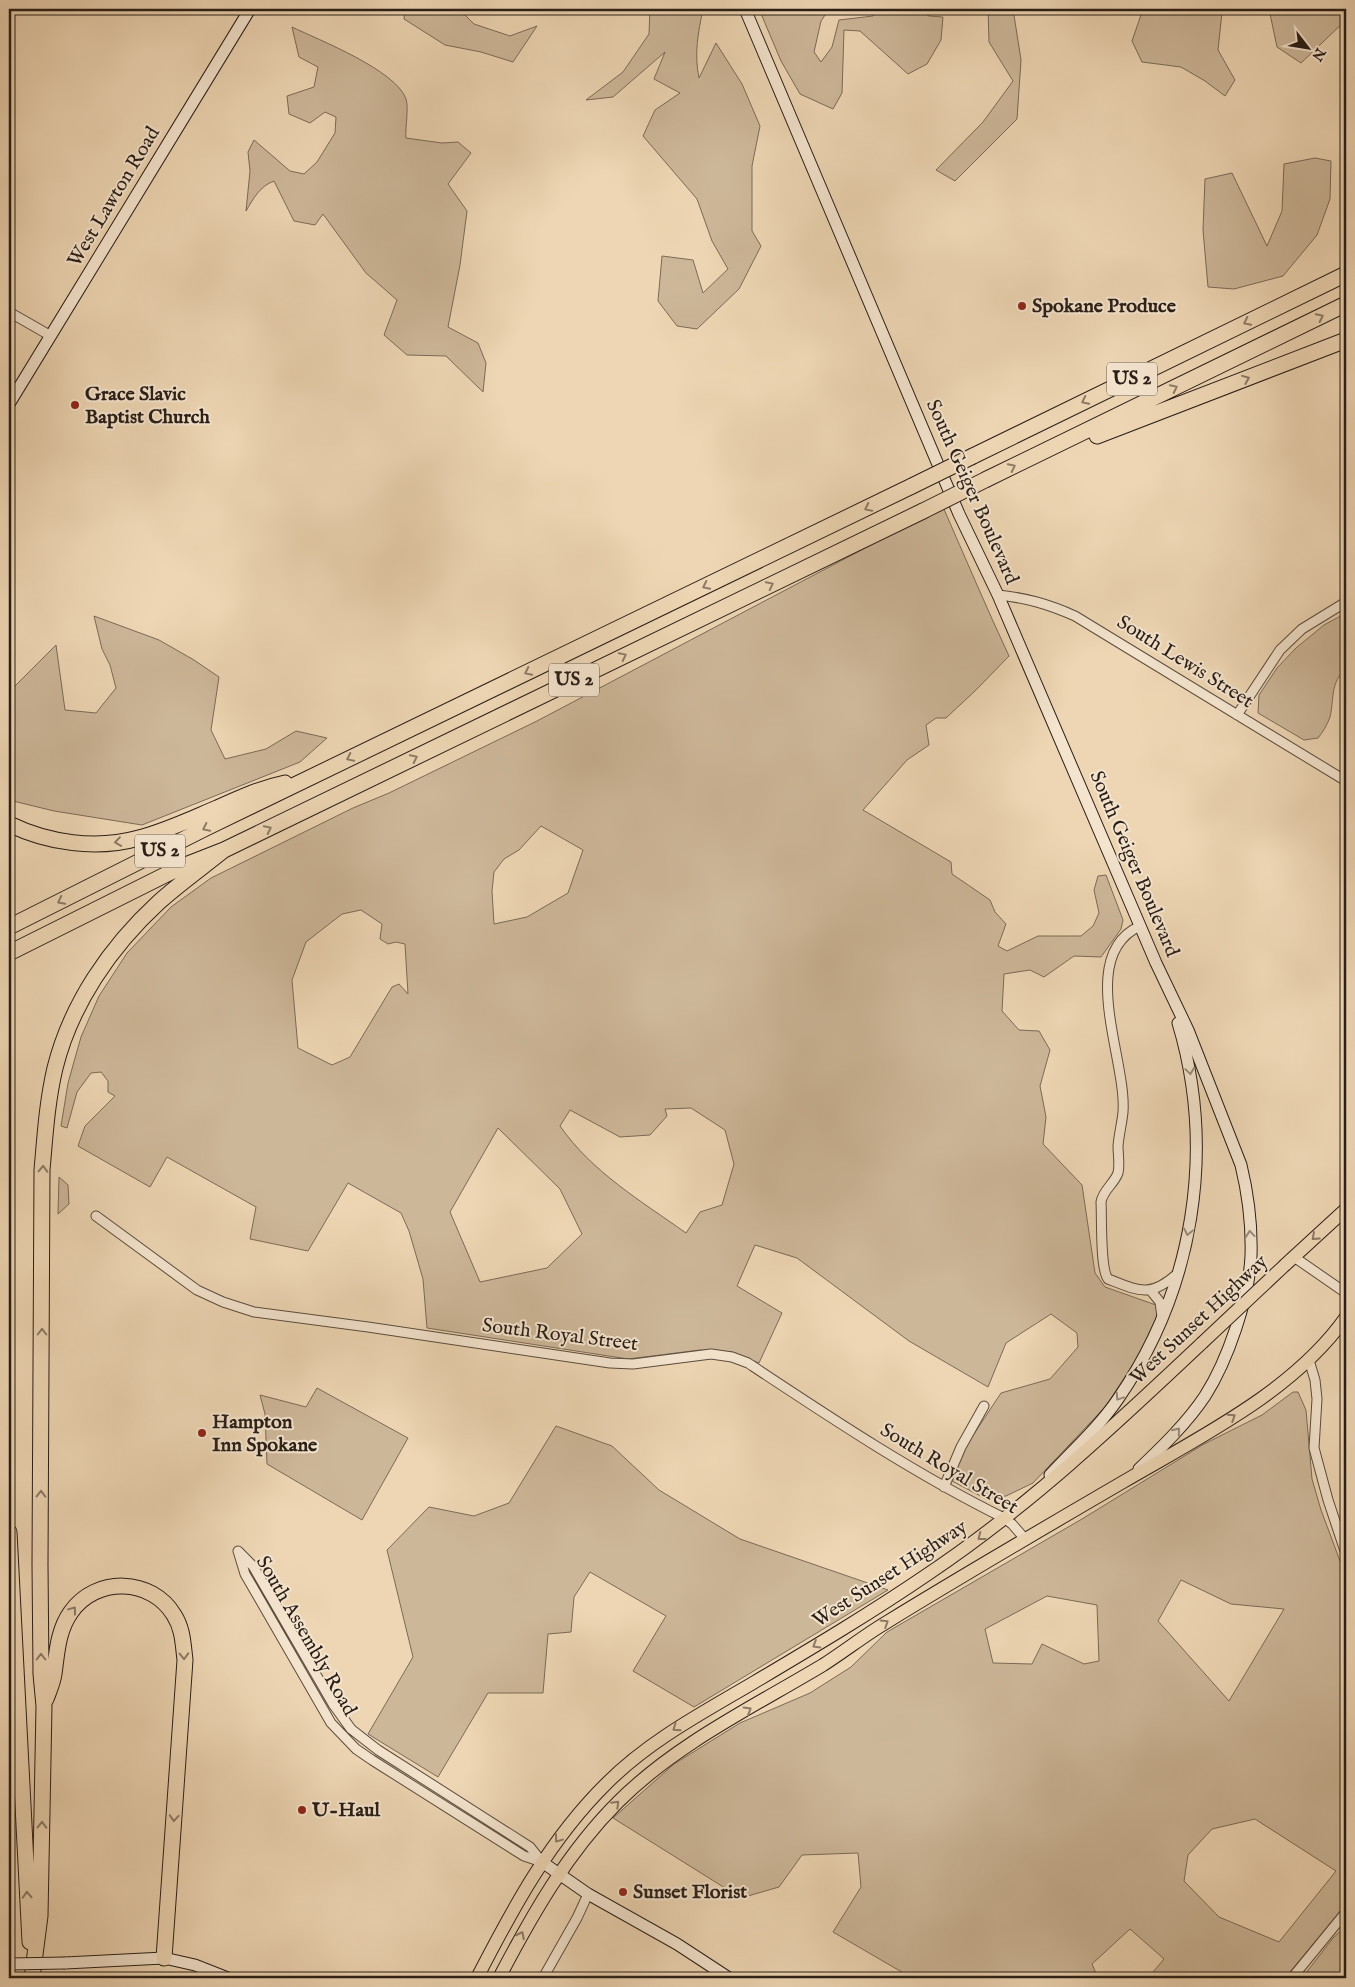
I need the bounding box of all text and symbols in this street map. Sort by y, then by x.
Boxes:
north arrow [1282,22,1332,72]
text: N [1307,43,1330,64]
street label: West Lawton Road [62,122,166,272]
place label: Spokane Produce [1032,294,1177,319]
marker: Spokane Produce [1016,300,1028,312]
one-way arrow [1315,313,1324,323]
one-way arrow [1243,316,1252,327]
road number: US 2 [1107,362,1157,396]
one-way arrow [1241,374,1250,385]
place label: Grace Slavic Baptist Church [85,382,210,430]
one-way arrow [1169,384,1178,394]
one-way arrow [1081,395,1090,406]
street label: South Geiger Boulevard [920,396,1024,589]
marker: Grace Slavic Baptist Church [69,399,81,411]
one-way arrow [1006,464,1015,474]
one-way arrow [864,501,873,512]
one-way arrow [702,580,711,590]
one-way arrow [765,581,774,591]
street label: South Lewis Street [1112,610,1258,714]
one-way arrow [618,652,627,662]
road number: US 2 [549,664,599,696]
one-way arrow [524,666,533,676]
one-way arrow [346,752,355,762]
one-way arrow [409,754,418,764]
street label: South Geiger Boulevard [1083,767,1185,961]
one-way arrow [202,822,211,832]
one-way arrow [263,825,272,835]
road number: US 2 [135,834,185,868]
one-way arrow [114,836,122,846]
one-way arrow [57,895,66,905]
one-way arrow [1184,1067,1195,1075]
one-way arrow [37,1165,48,1173]
one-way arrow [1183,1227,1193,1236]
one-way arrow [1245,1230,1256,1238]
one-way arrow [1312,1231,1321,1240]
street label: West Sunset Highway [1125,1250,1273,1390]
street label: South Royal Street [481,1313,639,1357]
one-way arrow [37,1328,47,1336]
one-way arrow [1116,1391,1125,1401]
place label: Hampton Inn Spokane [212,1410,318,1458]
one-way arrow [1227,1414,1236,1423]
street label: South Royal Street [875,1418,1023,1520]
marker: Hampton Inn Spokane [196,1427,208,1439]
one-way arrow [1171,1427,1180,1436]
one-way arrow [36,1490,47,1498]
street label: West Sunset Highway [808,1515,972,1633]
one-way arrow [977,1531,986,1540]
street label: South Assembly Road [250,1552,362,1721]
one-way arrow [67,1606,76,1616]
one-way arrow [880,1619,889,1629]
one-way arrow [812,1639,821,1649]
one-way arrow [179,1652,189,1660]
one-way arrow [36,1653,46,1660]
one-way arrow [742,1706,751,1716]
one-way arrow [672,1722,681,1732]
place label: U-Haul [311,1798,380,1823]
one-way arrow [610,1801,619,1810]
marker: U-Haul [296,1804,308,1816]
one-way arrow [169,1814,180,1822]
one-way arrow [37,1821,47,1828]
one-way arrow [555,1833,564,1843]
place label: Sunset Florist [633,1880,747,1905]
marker: Sunset Florist [617,1886,629,1898]
one-way arrow [22,1890,33,1898]
one-way arrow [515,1931,525,1940]

